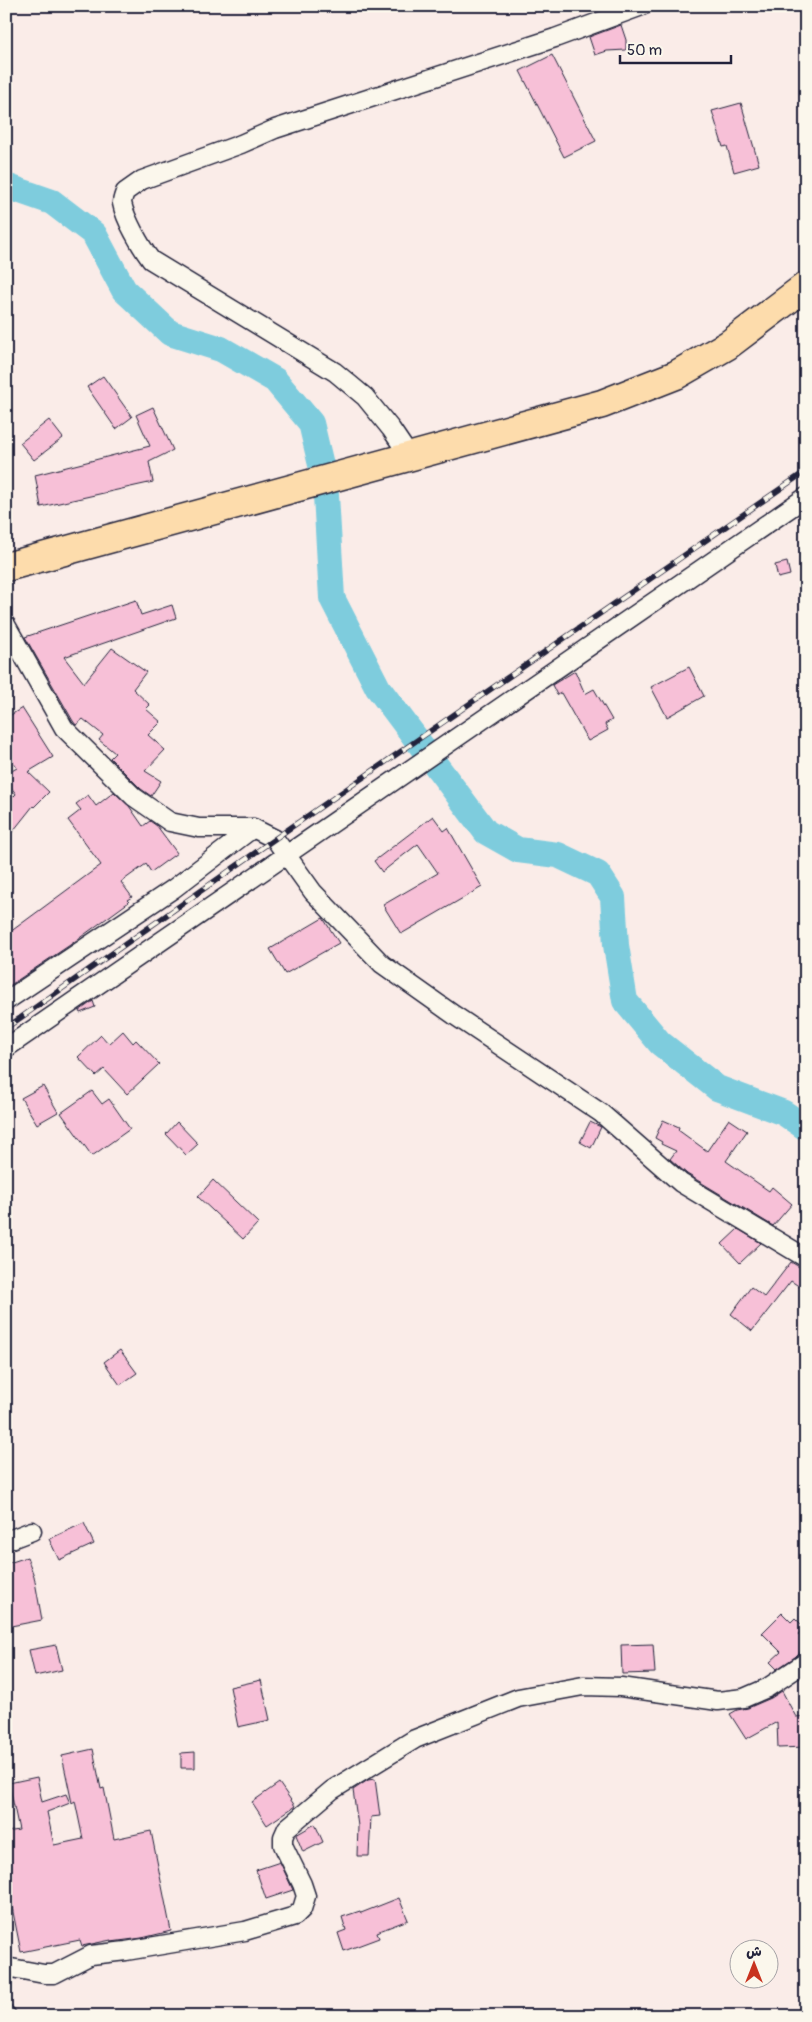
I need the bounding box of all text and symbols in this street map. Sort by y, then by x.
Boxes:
scale bar [620,32,731,64]
text: 50 m [627,41,662,60]
north arrow [730,1940,780,1990]
text: ش [746,1943,762,1960]

